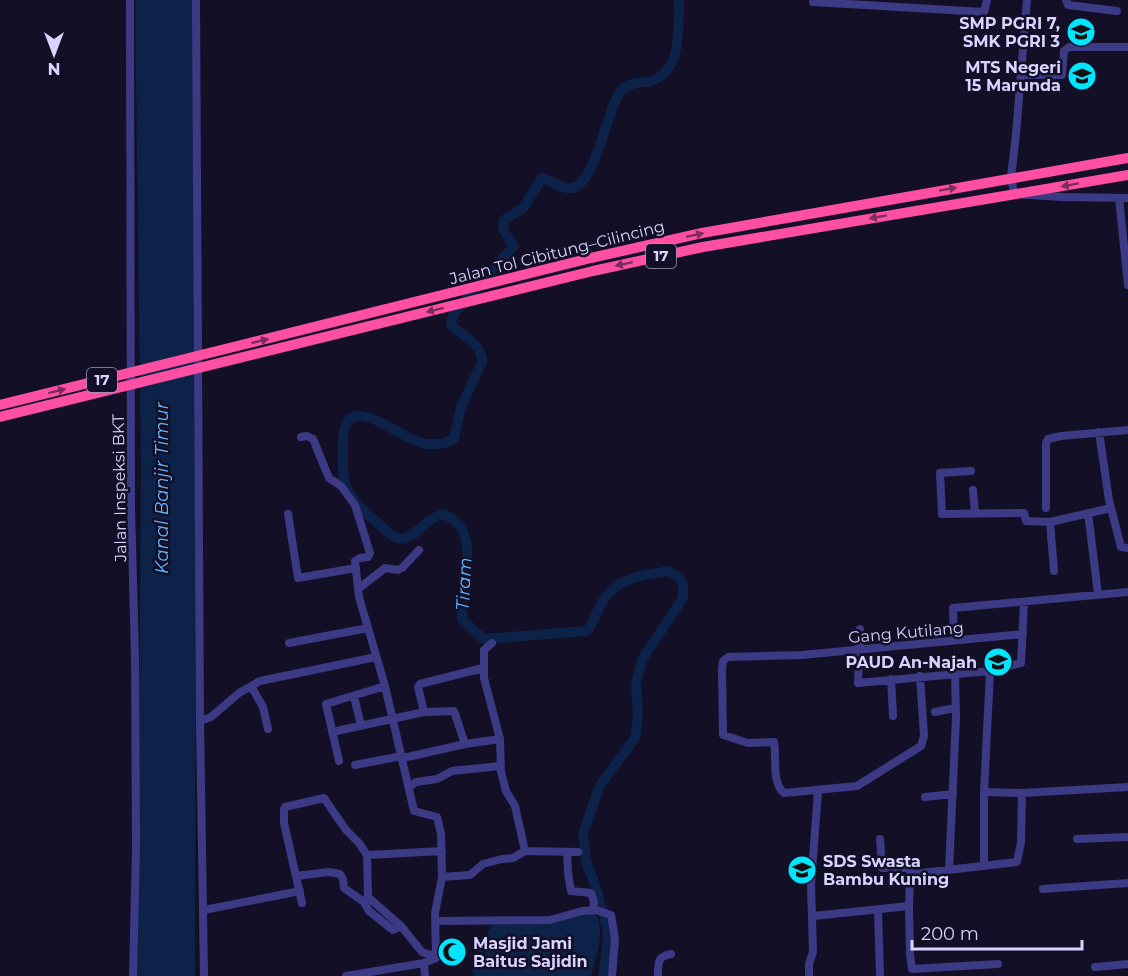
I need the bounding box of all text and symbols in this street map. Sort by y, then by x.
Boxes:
place label: SMP PGRI 7, SMK PGRI 3 [959,14,1060,51]
school or university icon: SMP PGRI 7, SMK PGRI 3 [1065,16,1097,48]
north arrow [24,24,84,84]
place label: MTS Negeri 15 Marunda [965,58,1061,95]
text: N [48,59,60,78]
school or university icon: MTS Negeri 15 Marunda [1066,60,1098,92]
one-way arrow [1061,180,1080,189]
one-way arrow [939,184,958,193]
one-way arrow [868,213,887,222]
street label: Jalan Tol Cibitung–Cilincing [447,217,667,289]
one-way arrow [685,229,704,239]
road number: 17 [646,244,676,268]
one-way arrow [615,260,634,269]
one-way arrow [426,305,444,315]
one-way arrow [252,336,270,345]
road number: 17 [87,368,117,392]
one-way arrow [48,386,66,396]
water label: Kanal Banjir Timur [151,401,173,574]
street label: Jalan Inspeksi BKT [109,413,130,563]
water label: Tiram [452,557,476,611]
street label: Gang Kutilang [847,618,965,647]
school or university icon: PAUD An-Najah [982,646,1014,678]
place label: PAUD An-Najah [846,653,977,672]
place label: SDS Swasta Bambu Kuning [823,852,949,889]
school or university icon: SDS Swasta Bambu Kuning [786,854,818,886]
scale bar [912,913,1082,951]
text: 200 m [921,923,979,945]
place label: Masjid Jami Baitus Sajidin [473,934,588,971]
mosque icon: Masjid Jami Baitus Sajidin [436,936,468,968]

